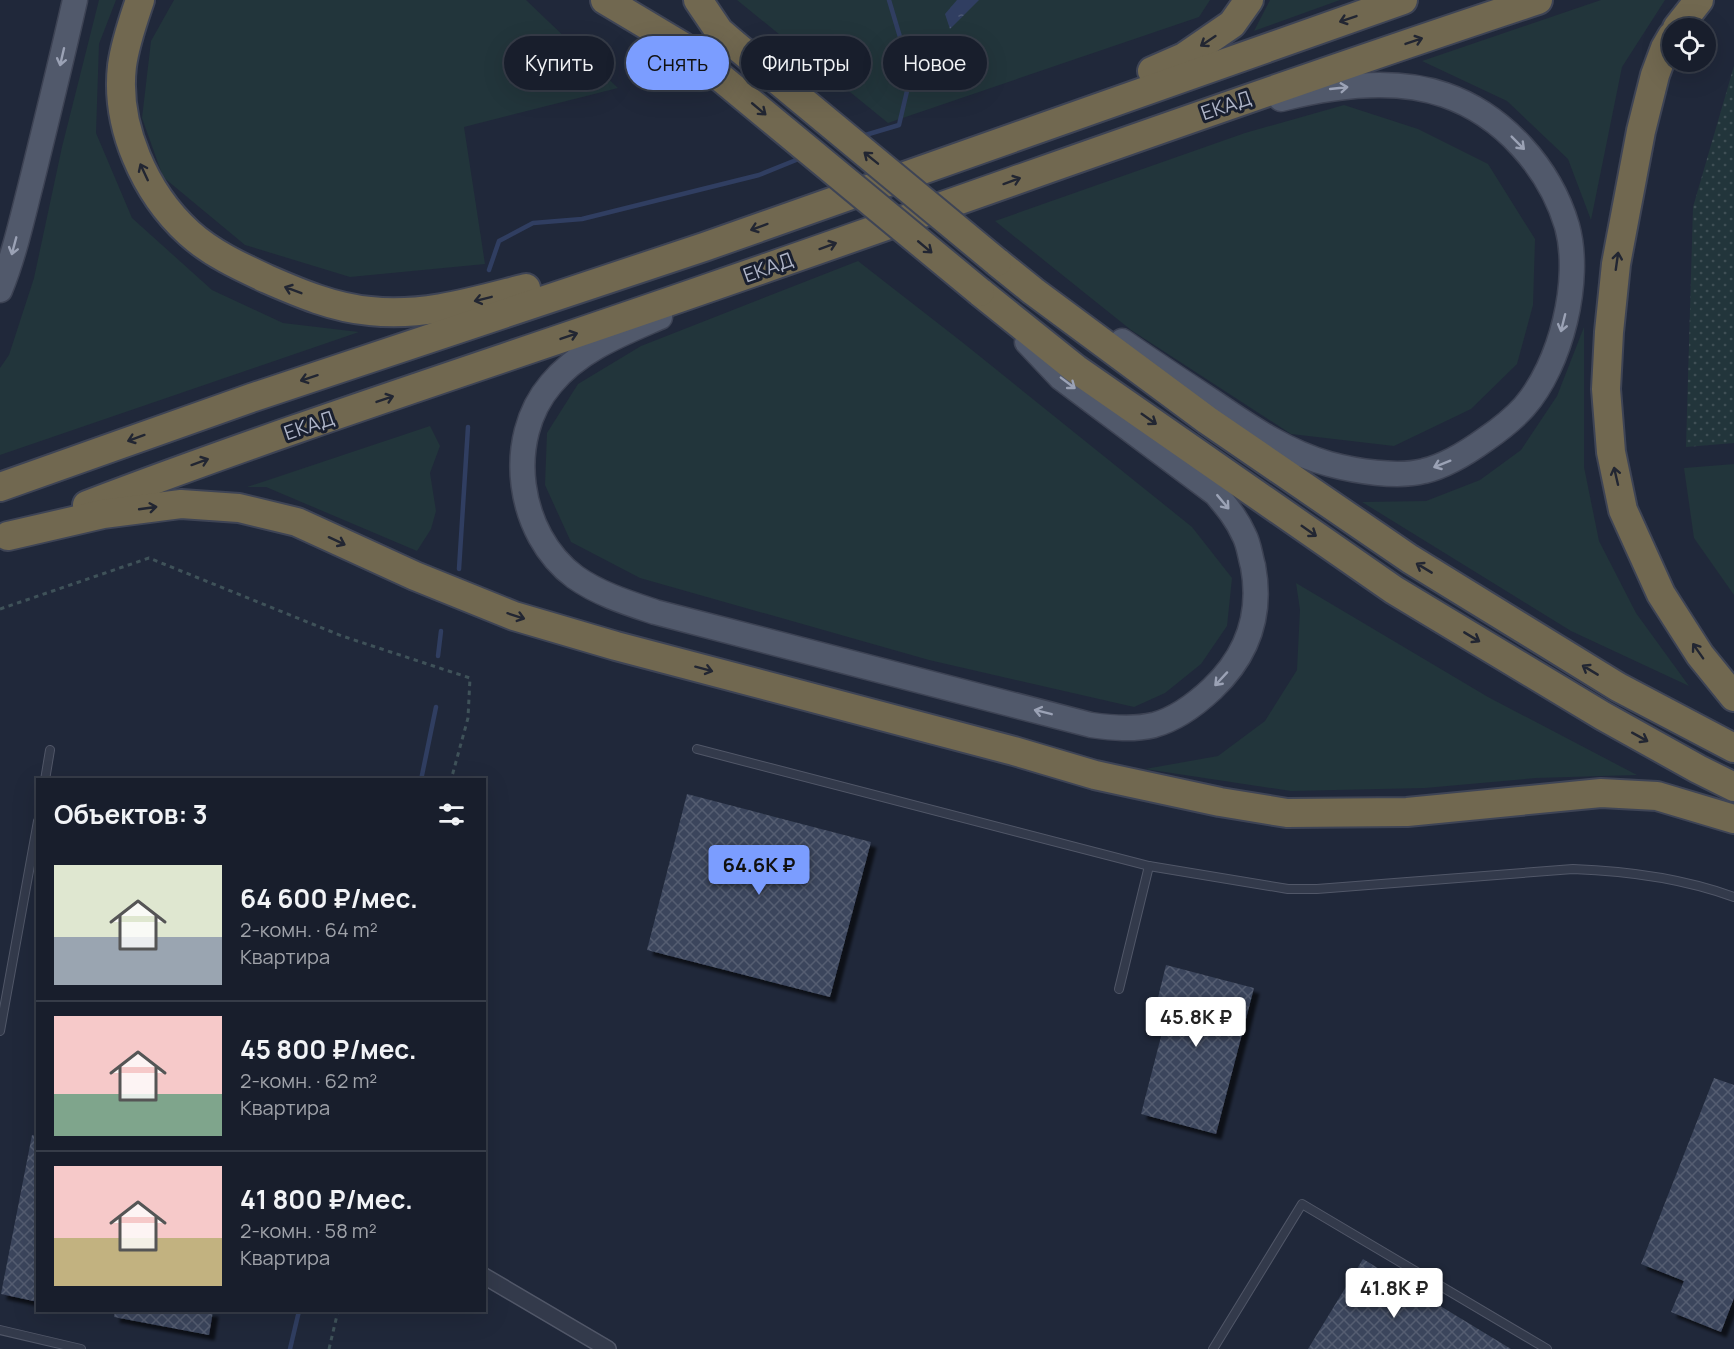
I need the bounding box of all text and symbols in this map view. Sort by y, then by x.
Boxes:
one-way arrow [1339,15,1358,26]
map controls [1662,18,1716,72]
button: locate [1662,18,1716,72]
one-way arrow [1200,35,1217,47]
one-way arrow [1404,35,1423,46]
chip: Купить [504,36,614,90]
chip: Снять [626,36,729,90]
chip: Фильтры [741,36,871,90]
chip: Новое [883,36,987,90]
one-way arrow [56,47,67,66]
one-way arrow [1329,82,1349,93]
street label: ЕКАД [1197,84,1255,126]
one-way arrow [751,102,766,116]
one-way arrow [1511,135,1525,150]
one-way arrow [863,151,879,164]
one-way arrow [138,163,149,181]
one-way arrow [1002,174,1021,185]
one-way arrow [750,223,769,234]
one-way arrow [8,236,20,255]
one-way arrow [818,239,837,250]
one-way arrow [917,240,933,253]
street label: ЕКАД [739,246,797,288]
one-way arrow [1612,251,1623,271]
one-way arrow [284,284,302,295]
one-way arrow [474,294,493,305]
one-way arrow [1557,313,1569,332]
one-way arrow [559,330,578,341]
one-way arrow [300,374,319,385]
one-way arrow [1060,377,1076,390]
one-way arrow [375,393,394,404]
street label: ЕКАД [280,404,338,446]
one-way arrow [1140,413,1156,425]
one-way arrow [128,434,146,445]
one-way arrow [190,456,209,467]
one-way arrow [1433,459,1451,470]
one-way arrow [1609,466,1621,485]
one-way arrow [1216,494,1229,510]
one-way arrow [138,503,157,514]
one-way arrow [1300,525,1317,537]
one-way arrow [327,535,345,547]
one-way arrow [1416,562,1433,574]
one-way arrow [506,611,525,622]
one-way arrow [1463,631,1480,643]
one-way arrow [1692,643,1704,659]
one-way arrow [1582,663,1599,675]
one-way arrow [694,664,713,676]
one-way arrow [1214,672,1228,687]
one-way arrow [1034,706,1053,718]
one-way arrow [1631,731,1648,743]
text: Объектов: 3 [54,796,208,832]
icon: filters [435,798,468,831]
pin: 64.6K ₽ [704,845,814,896]
text: 64.6K ₽ [723,851,795,878]
text: 64 600 ₽/мес. [240,880,418,916]
icon: home [102,889,174,961]
text: 2-комн. · 64 m² [240,916,378,943]
text: Квартира [240,943,330,970]
pin: 45.8K ₽ [1141,997,1251,1048]
text: 45.8K ₽ [1160,1003,1232,1030]
text: 45 800 ₽/мес. [240,1031,417,1067]
icon: home [102,1040,174,1112]
text: 2-комн. · 62 m² [240,1067,377,1094]
text: Квартира [240,1094,330,1121]
text: 41 800 ₽/мес. [240,1181,413,1217]
icon: home [102,1190,174,1262]
text: 2-комн. · 58 m² [240,1217,377,1244]
text: Квартира [240,1244,330,1271]
pin: 41.8K ₽ [1339,1268,1449,1319]
text: 41.8K ₽ [1360,1274,1428,1301]

